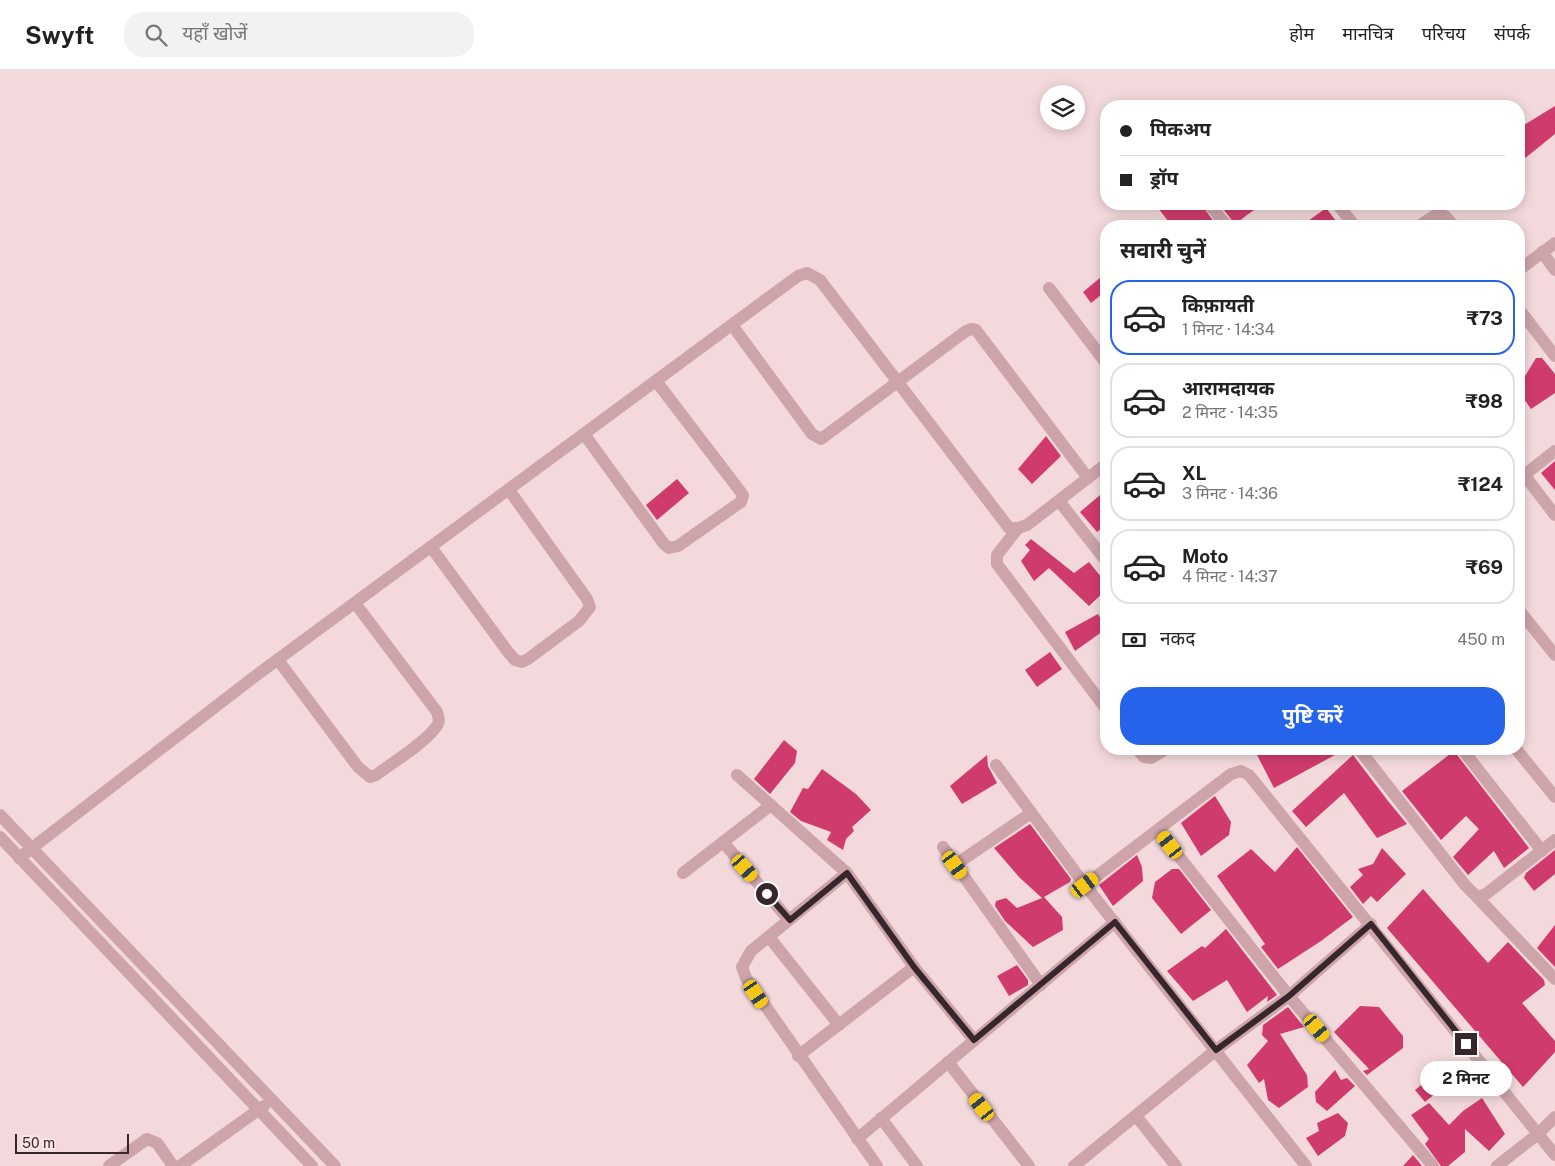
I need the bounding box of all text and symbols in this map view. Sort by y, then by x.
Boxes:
search box [124,12,474,57]
text: Swyft [25,21,94,49]
icon: search [142,21,170,49]
text: यहाँ खोजें [182,22,247,44]
text: होम [1289,23,1314,44]
text: मानचित्र [1342,23,1394,44]
text: परिचय [1422,23,1466,44]
text: संपर्क [1494,23,1530,44]
map controls [1040,85,1085,130]
button: layers [1040,85,1085,130]
text: पिकअप [1150,118,1211,140]
text: ड्रॉप [1150,167,1178,189]
text: सवारी चुनें [1120,237,1206,263]
text: किफ़ायती [1182,294,1254,316]
icon: car [1122,295,1167,340]
text: ₹73 [1466,307,1503,329]
text: 1 मिनट · 14:34 [1182,320,1275,339]
text: आरामदायक [1182,377,1274,399]
icon: car [1122,378,1167,423]
text: ₹98 [1466,390,1503,412]
text: 2 मिनट · 14:35 [1182,403,1278,422]
icon: car [1122,461,1167,506]
text: XL [1182,462,1207,484]
text: ₹124 [1458,473,1503,495]
text: 3 मिनट · 14:36 [1182,484,1278,503]
icon: car [1122,544,1167,589]
text: Moto [1182,545,1228,567]
text: ₹69 [1466,556,1503,578]
text: 4 मिनट · 14:37 [1182,567,1278,586]
icon: cash [1120,626,1148,654]
text: नकद [1160,627,1195,649]
text: 450 m [1457,630,1505,649]
button: पुष्टि करें [1120,687,1505,745]
car [1154,829,1185,861]
car [940,848,969,882]
car [729,852,760,884]
car [1068,870,1101,900]
route start [756,883,778,905]
car [741,977,770,1011]
car [1301,1012,1332,1044]
route end [1455,1033,1477,1055]
callout: 2 मिनट [1420,1062,1512,1096]
text: 2 मिनट [1442,1069,1490,1088]
car [966,1091,997,1123]
scale bar [15,1131,129,1154]
text: 50 m [22,1135,55,1151]

